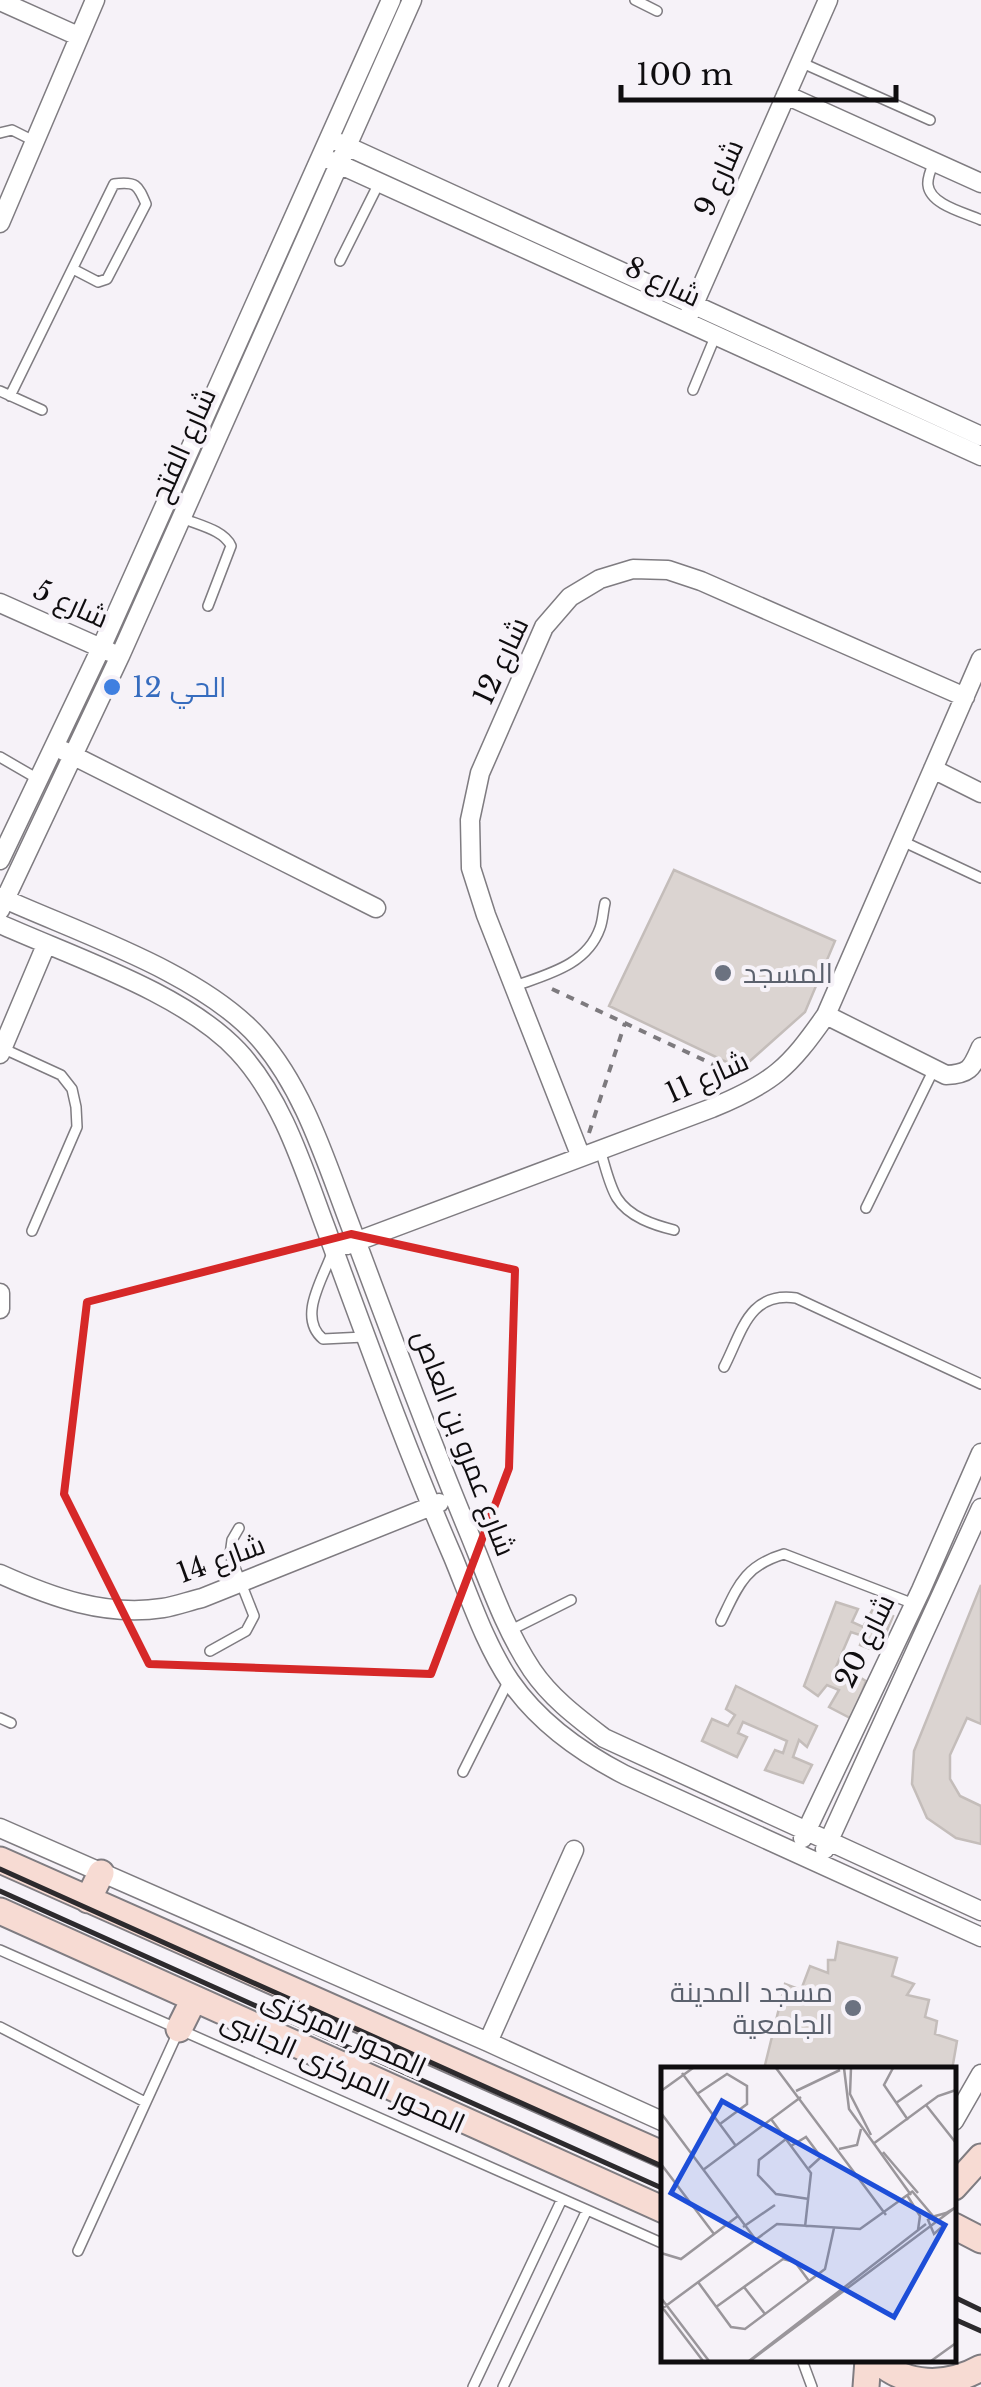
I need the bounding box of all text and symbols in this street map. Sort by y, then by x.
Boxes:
scale bar [621,40,896,102]
text: 100 m [636,56,733,93]
street label: شارع 9 [687,134,752,222]
street label: شارع 8 [619,249,706,316]
street label: شارع الفتح [142,383,225,508]
street label: شارع 5 [28,572,114,637]
street label: شارع 12 [466,612,537,711]
place label: الحي 12 [132,670,227,709]
marker: الحي 12 [101,676,123,698]
place label: المسجد [743,956,833,991]
marker: المسجد [712,962,734,984]
street label: شارع 11 [660,1043,754,1112]
street label: شارع عمرو بن العاص [404,1325,523,1561]
street label: شارع 14 [172,1527,270,1592]
street label: شارع 20 [827,1589,903,1694]
place label: مسجد المدينة الجامعية [670,1975,833,2042]
street label: المحور المركزى [256,1981,432,2085]
marker: مسجد المدينة الجامعية [842,1997,864,2019]
street label: المحور المركزى الجانبى [216,2003,470,2141]
inset map [661,2067,956,2362]

